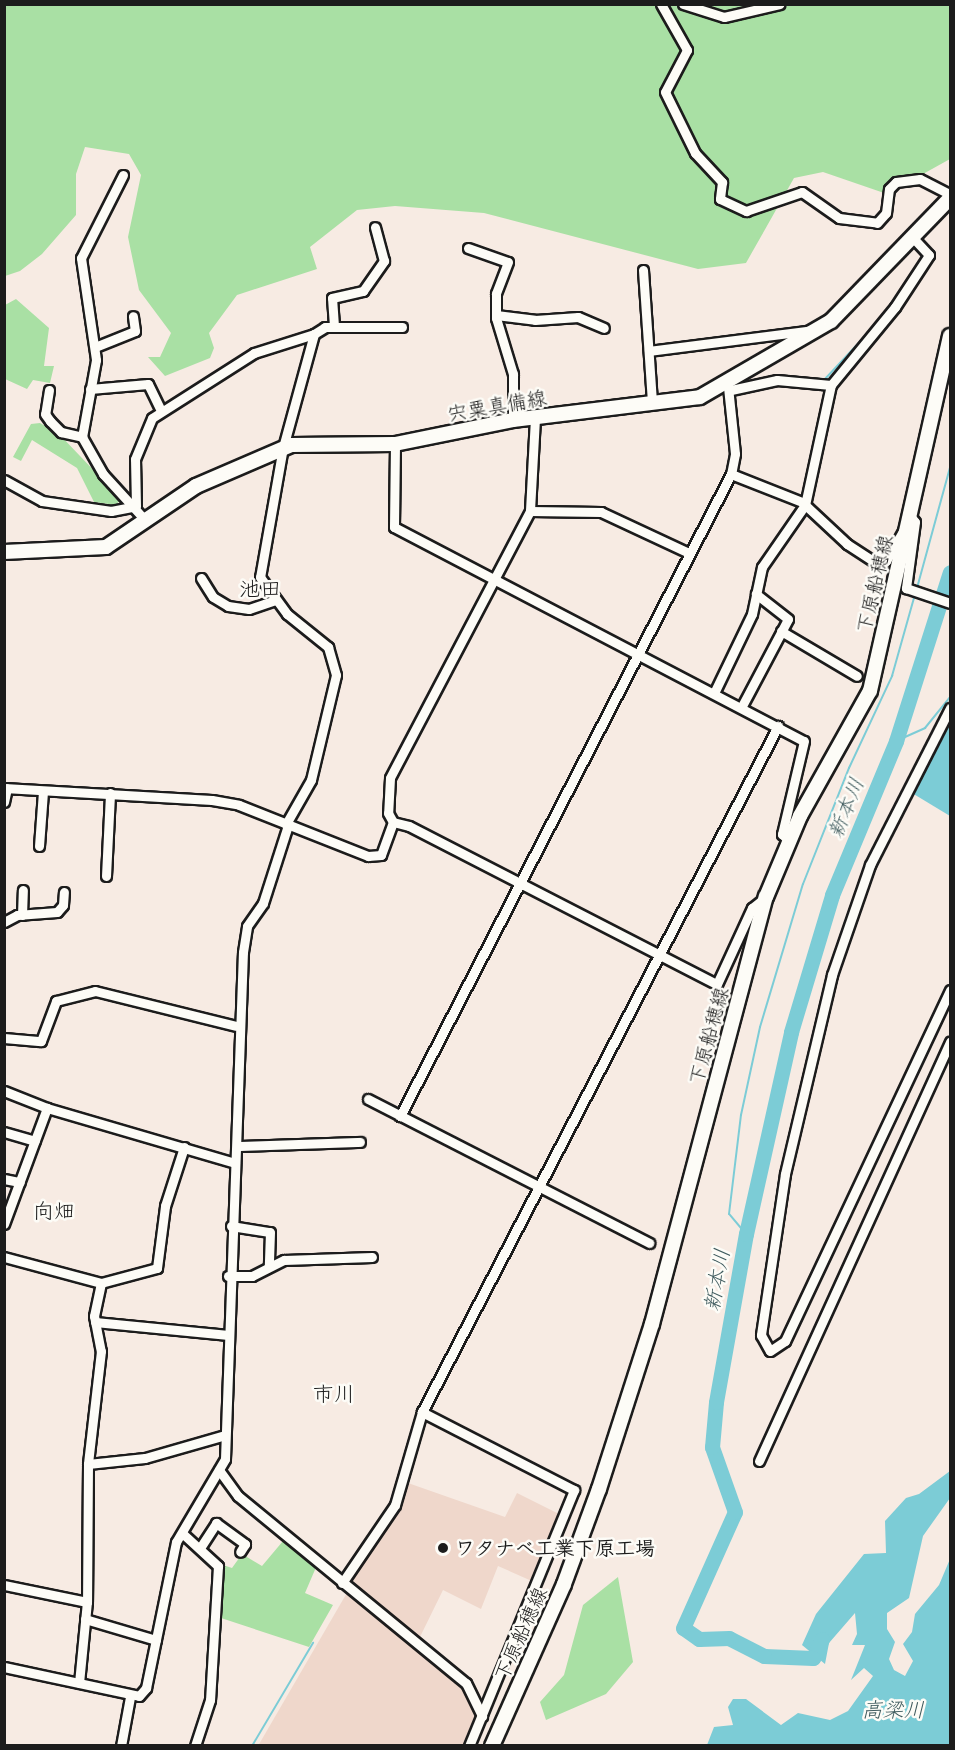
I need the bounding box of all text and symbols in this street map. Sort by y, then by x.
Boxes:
street label: 宍粟真備線 [446,385,548,427]
street label: 下原船穂線 [852,533,898,635]
district label: 池田 [239,576,281,602]
water label: 新本川 [823,774,869,842]
street label: 下原船穂線 [684,985,734,1087]
district label: 向畑 [33,1198,75,1224]
water label: 新本川 [699,1247,735,1313]
district label: 市川 [313,1381,355,1407]
place label: ワタナベ工業下原工場 [455,1536,655,1560]
marker: ワタナベ工業下原工場 [436,1541,450,1555]
street label: 下原船穂線 [490,1583,552,1685]
water label: 高梁川 [862,1697,924,1723]

